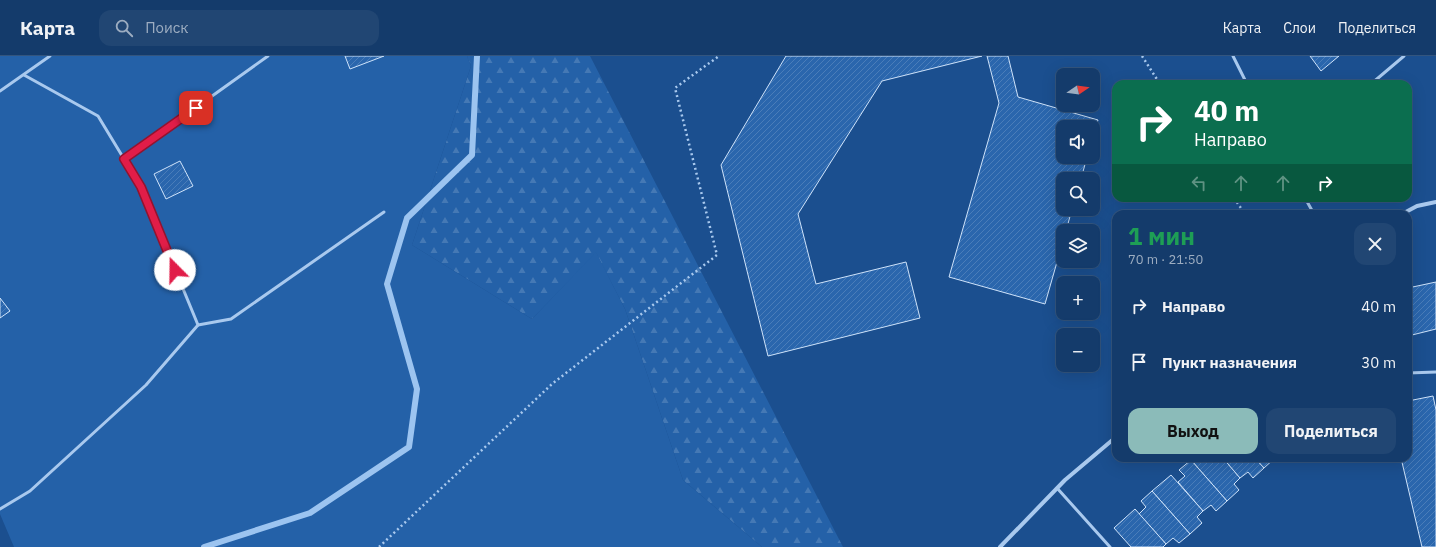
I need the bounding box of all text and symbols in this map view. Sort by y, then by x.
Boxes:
search box [99,10,379,46]
text: Карта [20,16,75,40]
icon: search [113,17,135,39]
text: Поиск [145,18,189,37]
text: Карта [1223,19,1261,37]
text: Слои [1283,19,1316,37]
text: Поделиться [1338,19,1416,37]
north arrow [1056,68,1100,112]
map controls [1056,68,1100,372]
pin [179,91,213,125]
text: 40 m [1194,92,1259,129]
icon: right [1128,96,1180,148]
icon: arrive [185,97,207,119]
button: sound [1056,120,1100,164]
text: Направо [1194,128,1267,151]
button: search [1056,172,1100,216]
icon: left [1188,172,1210,194]
icon: ahead [1230,172,1252,194]
icon: ahead [1272,172,1294,194]
icon: right [1314,172,1336,194]
text: 1 мин [1128,220,1195,252]
button: close [1354,223,1396,265]
button: layers [1056,224,1100,268]
position arrow [154,249,196,291]
text: 70 m · 21:50 [1128,251,1203,268]
button: + [1056,276,1100,320]
icon: right [1128,295,1150,317]
text: Направо [1162,297,1225,316]
text: 40 m [1361,297,1396,316]
button: − [1056,328,1100,372]
icon: arrive [1128,351,1150,373]
text: Пункт назначения [1162,353,1297,372]
text: 30 m [1361,353,1396,372]
button: Выход [1128,408,1258,454]
button: Поделиться [1266,408,1396,454]

